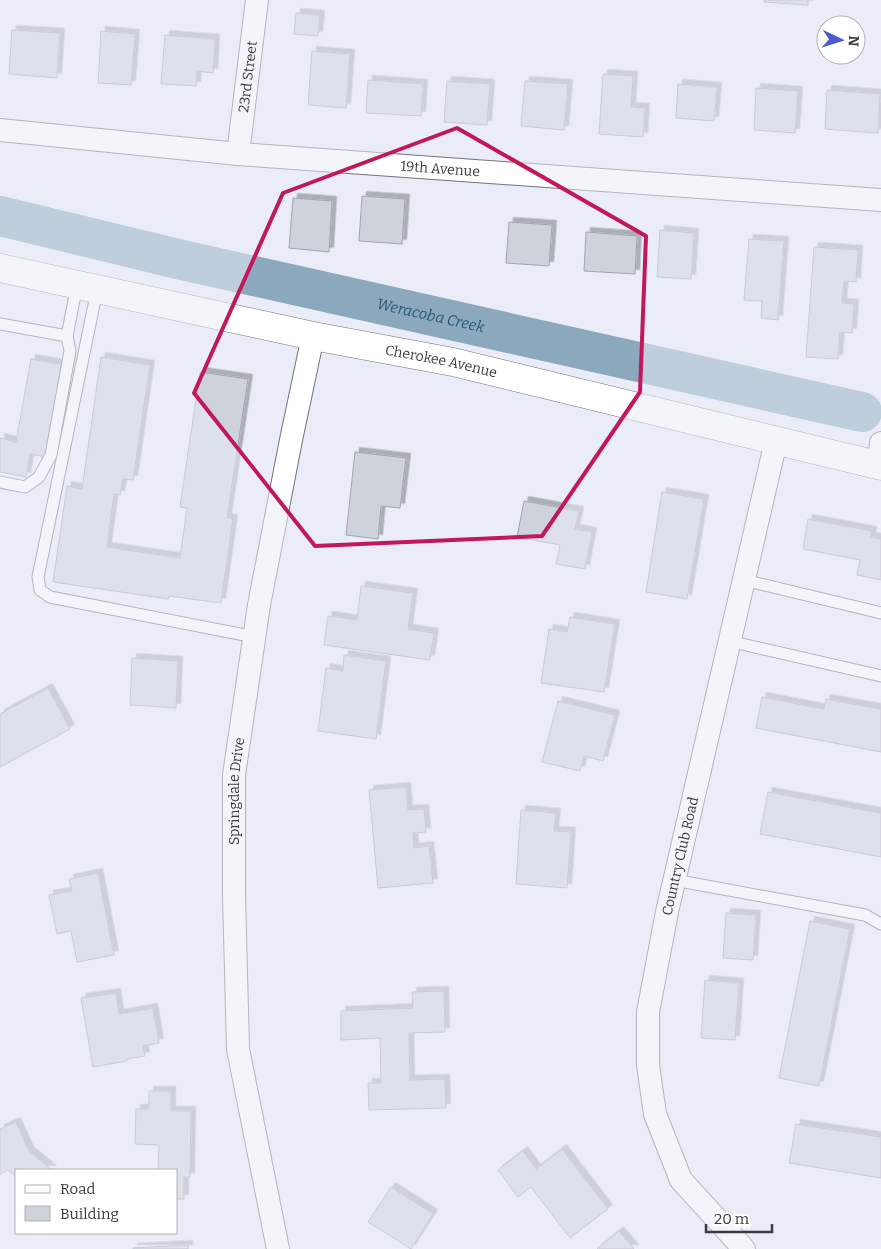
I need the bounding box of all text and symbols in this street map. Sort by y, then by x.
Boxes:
north arrow [816,15,866,65]
text: N [845,35,862,47]
street label: 23rd Street [235,40,261,113]
street label: 19th Avenue [400,158,481,180]
water label: Weracoba Creek [375,295,487,337]
street label: Cherokee Avenue [384,342,499,381]
street label: Springdale Drive [226,736,248,845]
street label: Country Club Road [658,795,702,917]
legend [15,1169,178,1234]
text: Road [60,1180,95,1198]
scale bar [706,1202,772,1234]
text: Building [60,1205,119,1223]
text: 20 m [714,1210,750,1228]

